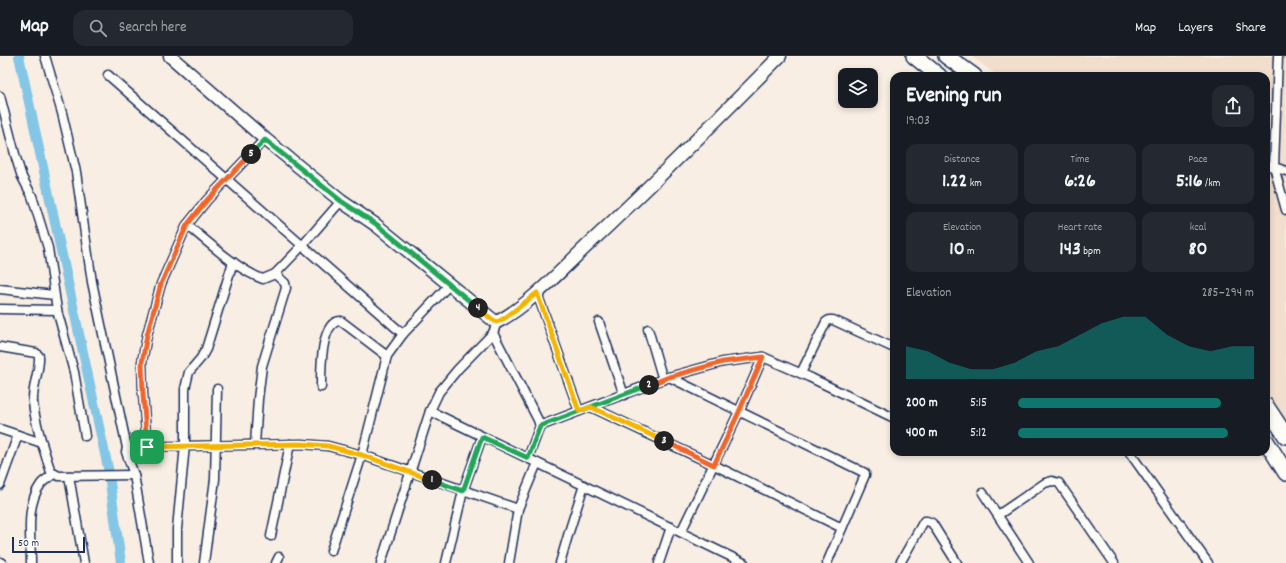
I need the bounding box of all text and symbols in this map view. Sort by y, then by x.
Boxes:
search box [73,10,353,46]
text: Map [20,14,49,41]
icon: search [87,17,109,39]
text: Search here [119,17,187,39]
text: Map [1135,18,1156,38]
text: Layers [1178,18,1213,38]
text: Share [1235,18,1266,38]
map controls [838,68,878,108]
button: layers [838,68,878,108]
text: Evening run [906,81,1002,112]
button: share [1212,85,1254,127]
text: 19:03 [906,112,930,131]
pin: 5 [241,144,261,164]
text: 5 [248,146,254,162]
text: Distance [944,152,980,168]
text: Time [1071,152,1089,168]
text: Pace [1188,152,1208,168]
text: 1.22 [942,168,967,196]
text: 6:26 [1064,168,1096,196]
text: 5:16 [1176,168,1203,196]
text: km [967,176,982,192]
text: /km [1203,176,1220,192]
text: Elevation [943,220,981,236]
text: Heart rate [1058,220,1102,236]
text: kcal [1190,220,1206,236]
text: 10 [949,236,965,264]
text: 143 [1059,236,1081,264]
text: 80 [1189,236,1207,264]
text: m [965,244,975,260]
text: bpm [1081,244,1101,260]
text: Elevation [906,284,951,303]
text: 285–294 m [1202,284,1254,303]
pin: 4 [468,298,488,318]
text: 4 [476,300,480,316]
pin: 2 [639,375,659,395]
text: 2 [647,377,651,393]
text: 200 m [906,394,938,413]
text: 5:15 [970,394,987,413]
text: 400 m [906,424,937,443]
text: 5:12 [970,424,987,443]
pin [130,430,164,464]
pin: 3 [654,431,674,451]
text: 3 [662,433,666,449]
icon: arrive [136,436,158,458]
pin: 1 [422,470,442,490]
text: 1 [431,472,433,488]
scale bar [12,535,85,554]
text: 50 m [18,536,39,552]

